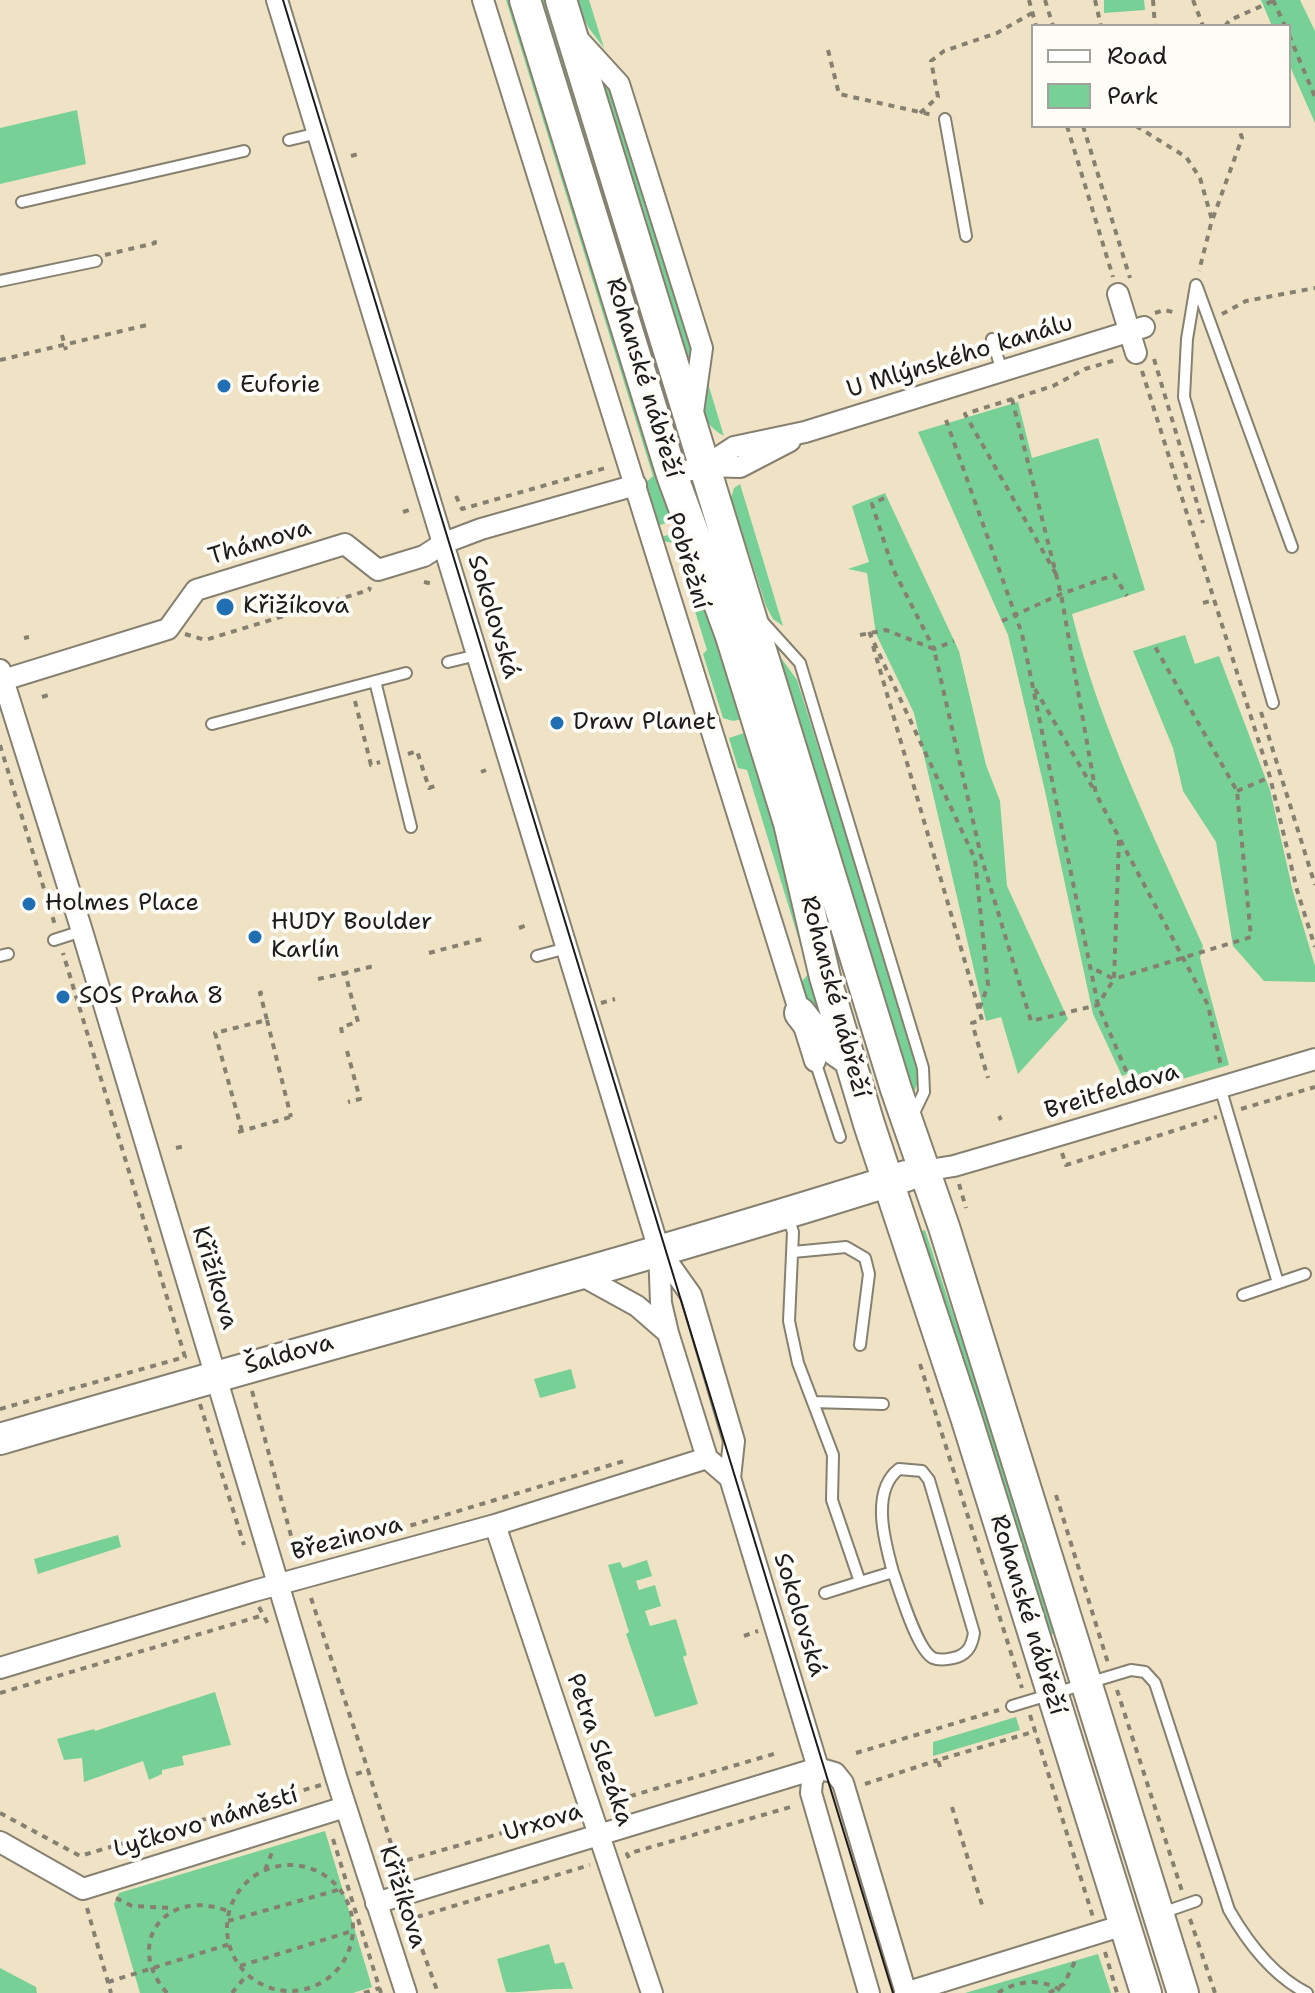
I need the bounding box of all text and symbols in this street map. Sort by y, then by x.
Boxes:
legend [1031,24,1291,128]
text: Road [1107,40,1167,72]
text: Park [1107,80,1159,112]
street label: Rohanské nábřeží [599,274,687,482]
street label: U Mlýnského kanálu [843,309,1077,405]
place label: Euforie [240,372,321,400]
marker: Euforie [215,377,233,395]
street label: Pobřežní [659,509,715,613]
street label: Thámova [205,514,315,572]
street label: Sokolovská [461,552,525,682]
place label: Křižíkova [243,593,349,621]
marker: Křižíkova [214,596,236,618]
place label: Draw Planet [573,709,716,737]
marker: Draw Planet [548,714,566,732]
place label: Holmes Place [45,890,199,918]
street label: Rohanské nábřeží [793,893,875,1101]
marker: Holmes Place [20,895,38,913]
place label: HUDY Boulder Karlín [271,909,432,965]
marker: HUDY Boulder Karlín [246,928,264,946]
place label: SOS Praha 8 [79,983,223,1011]
marker: SOS Praha 8 [54,988,72,1006]
street label: Breitfeldova [1042,1058,1182,1126]
street label: Křižíkova [185,1223,243,1333]
street label: Šaldova [241,1329,337,1381]
street label: Březinova [288,1510,406,1568]
street label: Rohanské nábřeží [983,1511,1071,1719]
street label: Sokolovská [767,1550,831,1680]
street label: Petra Slezáka [559,1670,639,1830]
street label: Lyčkovo náměstí [110,1781,302,1865]
street label: Urxova [500,1797,586,1849]
street label: Křižíkova [372,1842,432,1952]

